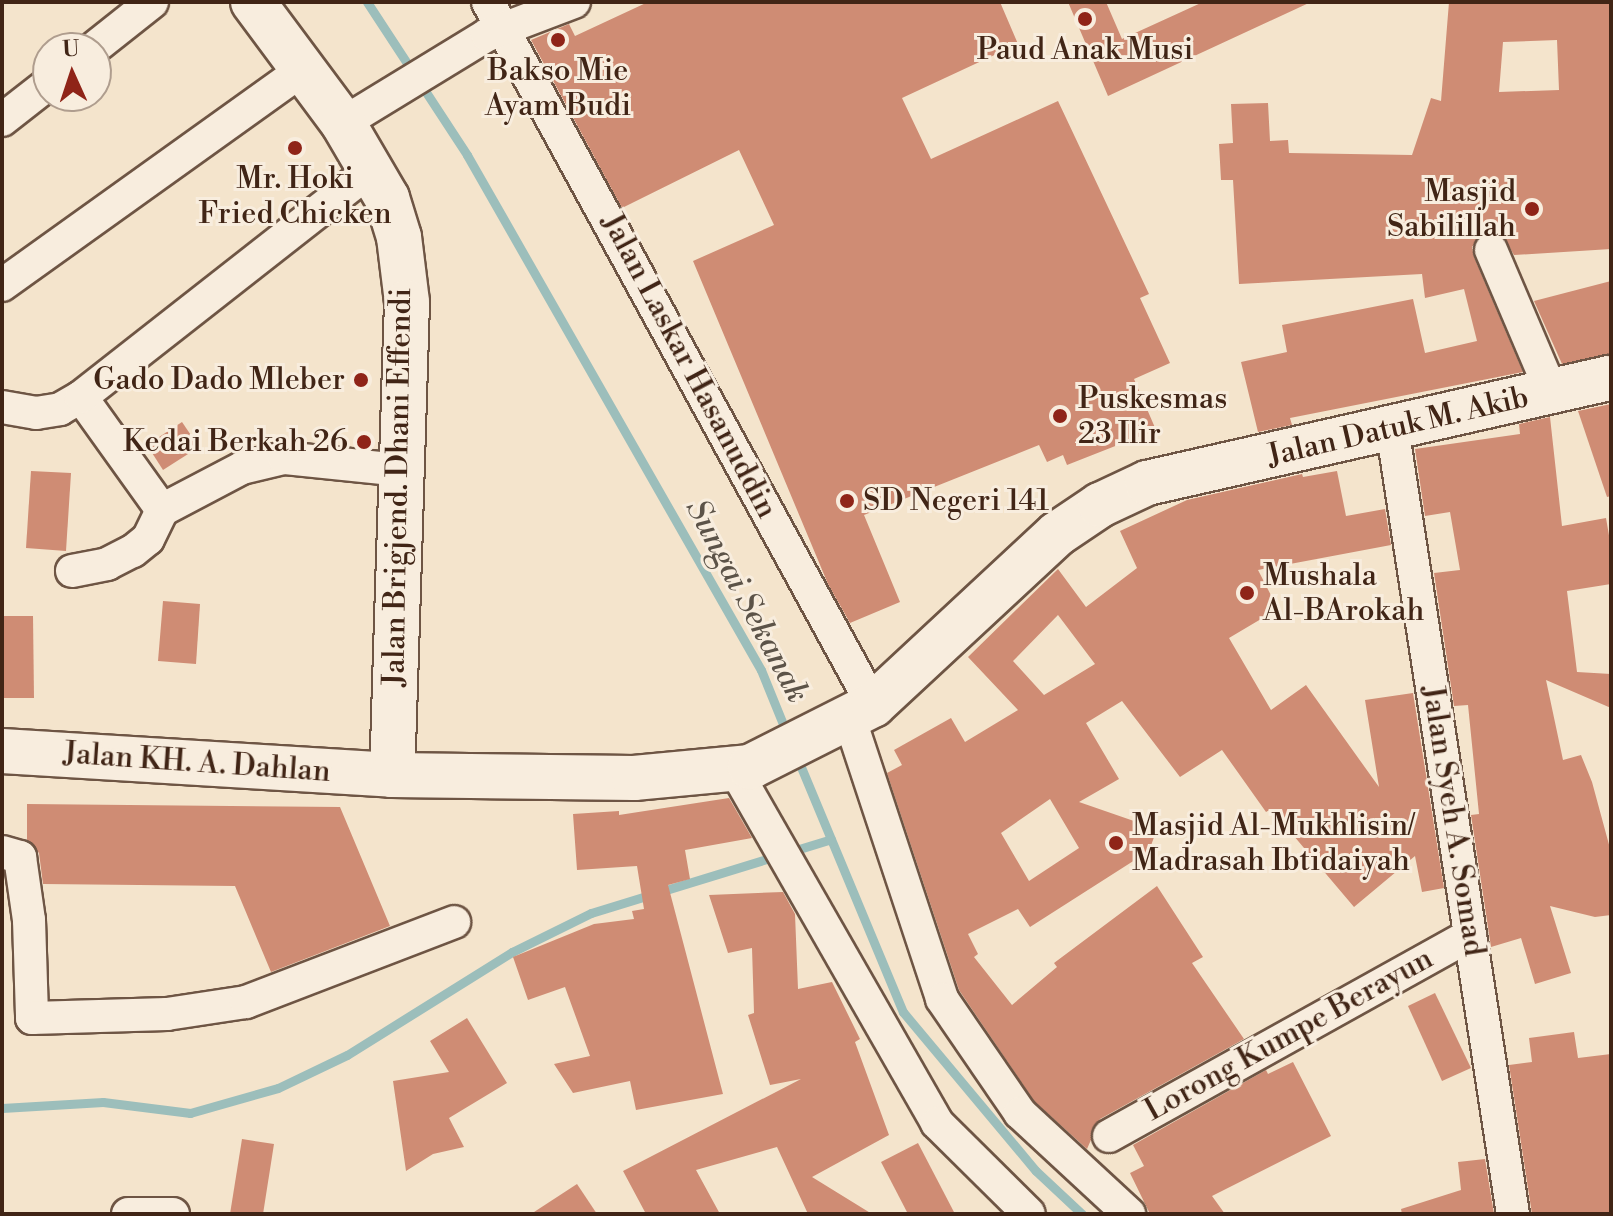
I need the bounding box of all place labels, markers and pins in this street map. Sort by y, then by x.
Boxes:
marker: Paud Anak Musi [1076,10,1094,28]
marker: Bakso Mie Ayam Budi [549,31,567,49]
place label: Paud Anak Musi [977,32,1193,68]
place label: Bakso Mie Ayam Budi [485,53,631,124]
marker: Mr. Hoki Fried Chicken [286,139,304,157]
place label: Mr. Hoki Fried Chicken [198,161,392,232]
place label: Masjid Sabilillah [1387,174,1516,244]
marker: Masjid Sabilillah [1523,200,1541,218]
place label: Gado Dado Mleber [93,362,345,398]
marker: Gado Dado Mleber [352,371,370,389]
place label: Puskesmas 23 Ilir [1078,381,1227,452]
marker: Puskesmas 23 Ilir [1049,405,1071,427]
place label: Kedai Berkah 26 [123,424,348,460]
marker: Kedai Berkah 26 [355,433,373,451]
place label: SD Negeri 141 [863,483,1049,519]
marker: SD Negeri 141 [838,492,856,510]
place label: Mushala Al-BArokah [1263,558,1424,628]
marker: Mushala Al-BArokah [1238,584,1256,602]
place label: Masjid Al-Mukhlisin/ Madrasah Ibtidaiyah [1132,808,1414,878]
marker: Masjid Al-Mukhlisin/ Madrasah Ibtidaiyah [1107,834,1125,852]

